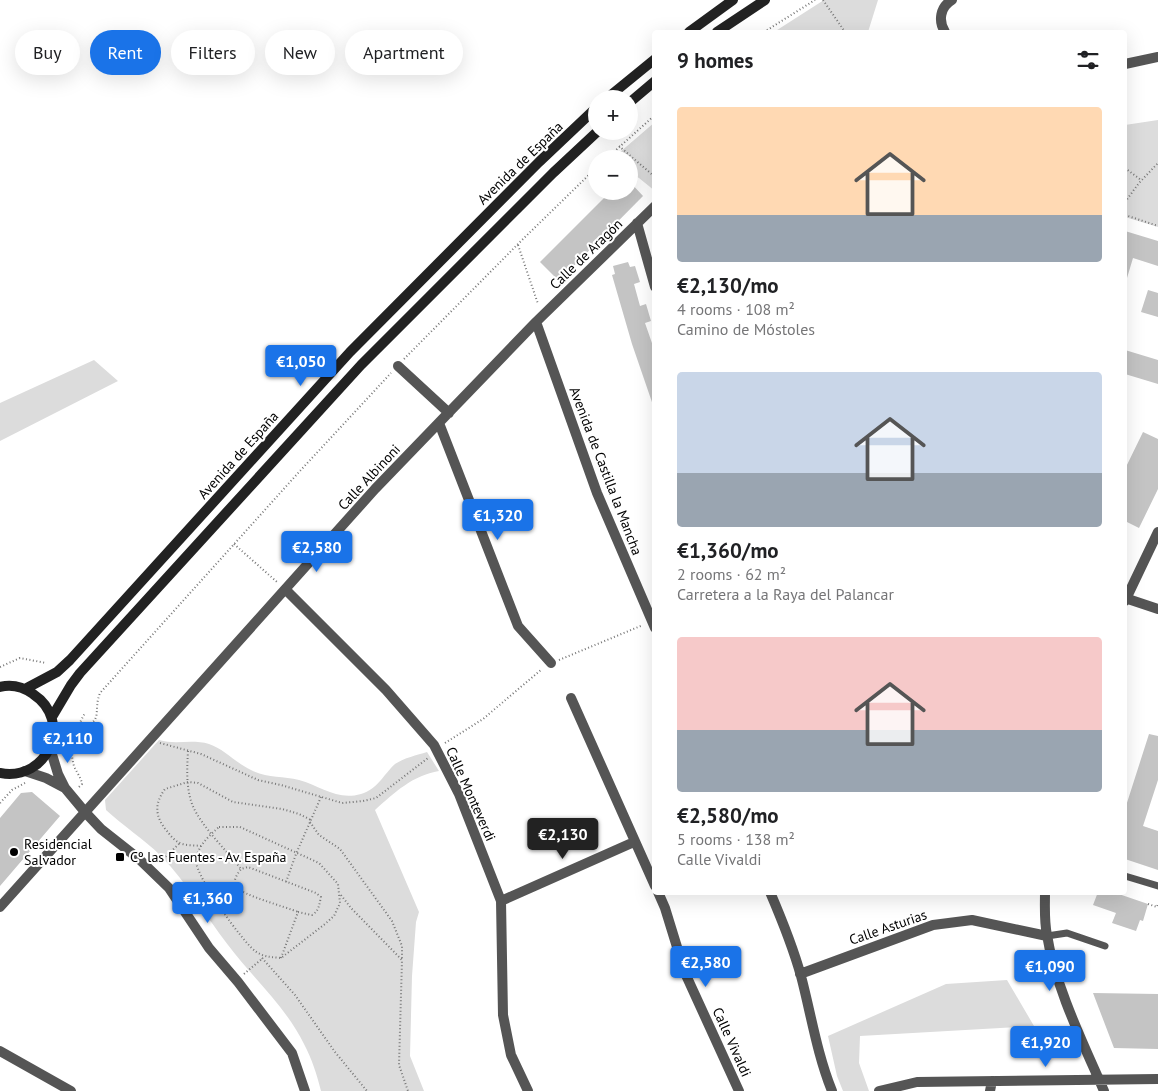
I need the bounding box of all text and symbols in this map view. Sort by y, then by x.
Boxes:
chip: Buy [15,30,80,75]
chip: Rent [90,30,161,75]
chip: Filters [171,30,255,75]
chip: New [265,30,335,75]
chip: Apartment [345,30,463,75]
icon: filters [1074,46,1102,74]
text: 9 homes [677,47,753,74]
map controls [588,90,638,200]
button: + [588,90,638,140]
street label: Avenida de España [473,118,567,208]
icon: home [845,139,935,229]
button: − [588,150,638,200]
street label: Calle de Aragón [546,215,626,293]
text: €2,130/mo [677,272,779,299]
text: 4 rooms · 108 m² [677,299,795,319]
text: Camino de Móstoles [677,319,815,339]
pin: €1,050 [260,344,342,387]
text: €1,050 [276,351,326,371]
street label: Avenida de Castilla la Mancha [566,384,646,558]
icon: home [845,404,935,494]
street label: Avenida de España [194,407,282,503]
street label: Calle Albinoni [334,440,404,514]
pin: €1,320 [457,498,539,541]
text: €1,320 [473,505,523,525]
pin: €2,580 [276,530,358,573]
text: €2,580 [292,537,342,557]
text: €1,360/mo [677,537,779,564]
text: 2 rooms · 62 m² [677,564,786,584]
text: Carretera a la Raya del Palancar [677,584,894,604]
icon: home [845,669,935,759]
pin: €2,110 [27,722,109,764]
text: €2,110 [43,728,93,748]
street label: Calle Monteverdi [442,744,500,844]
text: €2,580/mo [677,802,779,829]
pin: €2,130 [522,818,604,860]
text: €2,130 [538,824,588,844]
text: 5 rooms · 138 m² [677,829,795,849]
place label: Residencial Salvador [24,835,92,869]
marker: Residencial Salvador [8,846,20,858]
place label: Cº las Fuentes - Av. España [130,848,287,866]
text: Calle Vivaldi [677,849,762,869]
marker: Cº las Fuentes - Av. España [114,851,126,863]
pin: €1,360 [167,882,249,924]
text: €1,360 [183,888,233,908]
street label: Calle Asturias [847,905,929,949]
pin: €2,580 [665,946,747,988]
pin: €1,090 [1009,950,1091,992]
text: €2,580 [681,952,731,972]
text: €1,090 [1025,956,1075,976]
street label: Calle Vivaldi [709,1005,755,1079]
pin: €1,920 [1005,1026,1087,1068]
text: €1,920 [1021,1032,1071,1052]

